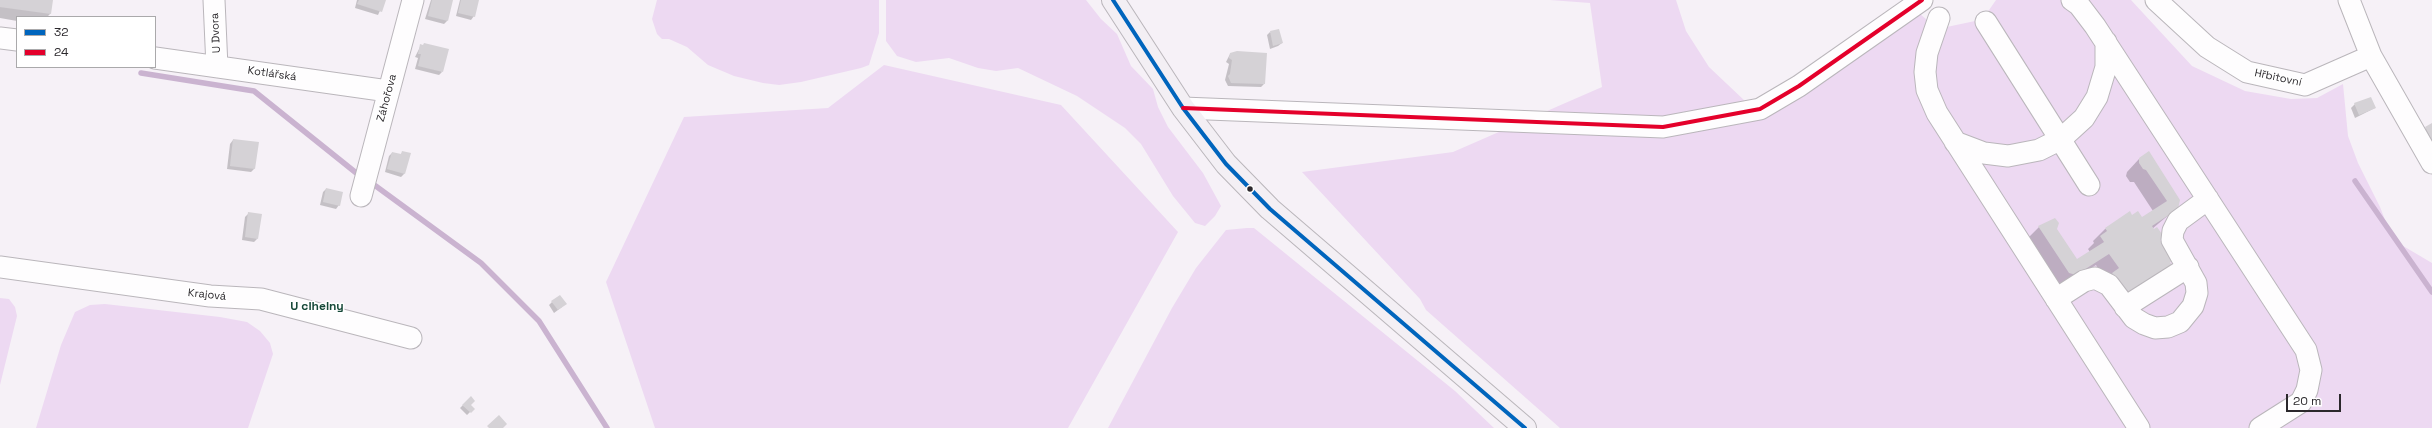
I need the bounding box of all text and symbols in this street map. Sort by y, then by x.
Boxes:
street label: U Dvora [208,13,224,53]
legend [16,16,156,68]
text: 32 [54,24,68,40]
text: 24 [54,44,68,60]
street label: Kotlářská [247,64,297,84]
street label: Hřbitovní [2253,67,2303,89]
street label: Záhořova [374,73,400,123]
unlabelled marker [1245,184,1255,194]
street label: Krajová [187,286,227,304]
district label: U cihelny [290,300,344,314]
scale bar [2288,386,2343,412]
text: 20 m [2293,393,2321,409]

